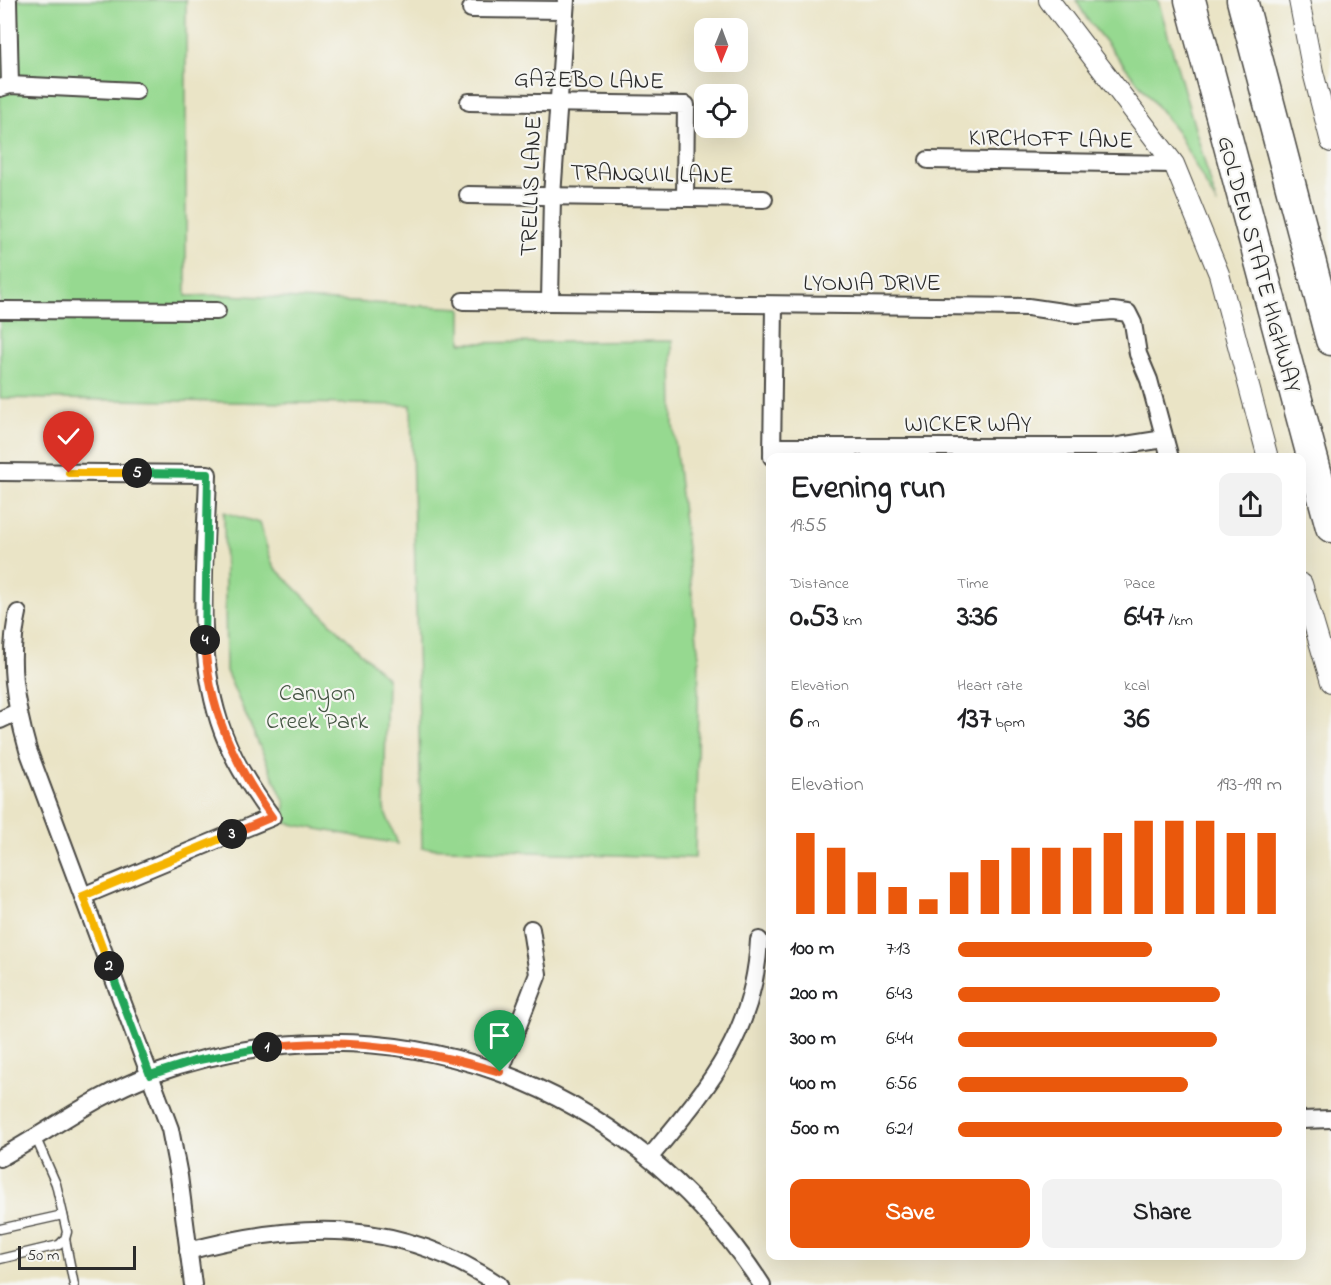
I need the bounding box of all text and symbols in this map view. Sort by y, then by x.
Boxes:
north arrow [694,18,748,72]
map controls [694,18,748,138]
street label: GAZEBO LANE [513,63,664,100]
button: locate [694,84,748,138]
street label: TRELLIS LANE [513,115,552,257]
street label: KIRCHOFF LANE [968,122,1134,159]
street label: GOLDEN STATE HIGHWAY [1206,132,1309,397]
street label: TRANQUIL LANE [570,157,734,194]
street label: LYONIA DRIVE [803,267,941,302]
street label: WICKER WAY [904,408,1032,443]
pin [43,411,94,473]
icon: check [52,420,85,453]
pin: 5 [122,458,152,488]
text: 5 [132,461,142,485]
text: Evening run [790,465,945,513]
button: share [1219,473,1282,536]
text: 19:55 [790,512,827,541]
text: Distance [790,572,849,596]
text: Time [957,572,989,596]
text: Pace [1124,572,1155,596]
text: 0.53 [790,596,839,640]
text: 3:36 [957,596,998,640]
text: 6:47 [1124,596,1164,640]
text: km [839,609,862,633]
text: /km [1164,609,1193,633]
pin: 4 [190,625,220,655]
text: 4 [202,628,208,652]
text: Elevation [790,674,849,698]
text: Heart rate [957,674,1023,698]
text: kcal [1124,674,1149,698]
park label: Canyon Creek Park [266,677,368,740]
text: 6 [790,698,803,742]
text: 137 [957,698,991,742]
text: 36 [1124,698,1150,742]
text: m [803,711,820,735]
text: bpm [991,711,1025,735]
text: Elevation [790,771,864,800]
text: 193–199 m [1217,771,1282,800]
pin: 3 [217,819,247,849]
text: 3 [229,822,235,846]
text: 100 m [790,935,834,964]
text: 7:13 [886,935,911,964]
pin: 2 [94,951,124,981]
text: 2 [105,954,113,978]
text: 200 m [790,980,838,1009]
text: 6:43 [886,980,913,1009]
pin [474,1010,525,1072]
icon: arrive [483,1019,516,1052]
text: 300 m [790,1025,836,1054]
text: 6:44 [886,1025,913,1054]
pin: 1 [252,1032,282,1062]
text: 1 [264,1035,270,1059]
text: 400 m [790,1070,836,1099]
text: 6:56 [886,1070,917,1099]
text: 500 m [790,1115,839,1144]
text: 6:21 [886,1115,913,1144]
button: Save [790,1179,1030,1248]
button: Share [1042,1179,1282,1248]
scale bar [18,1243,136,1270]
text: 50 m [27,1244,59,1268]

